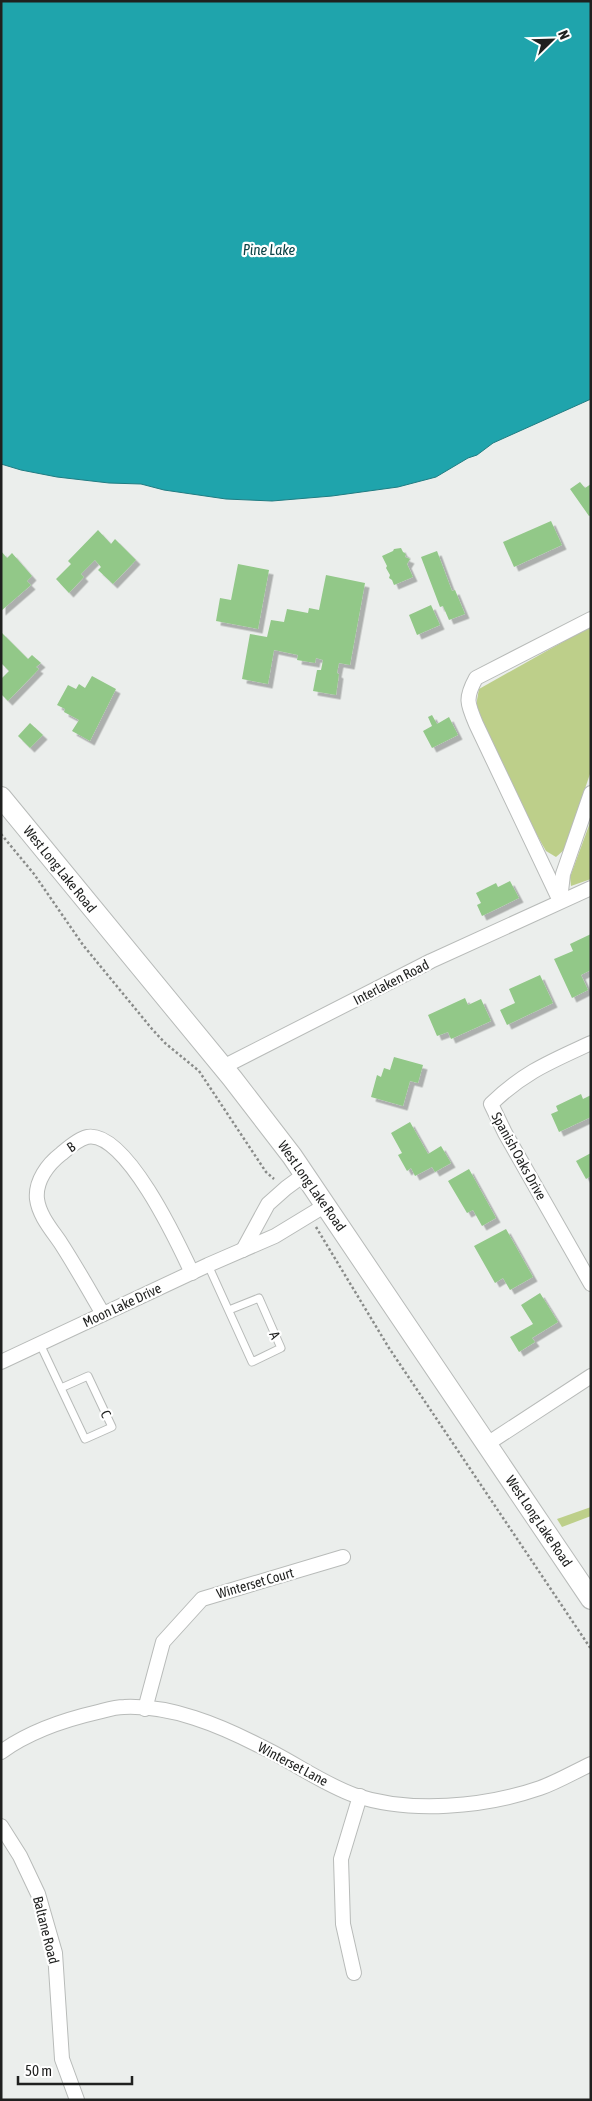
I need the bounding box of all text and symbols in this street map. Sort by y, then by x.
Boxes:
north arrow [527,15,577,65]
text: N [555,28,573,42]
water label: Pine Lake [243,241,295,258]
street label: West Long Lake Road [20,823,100,915]
street label: Interlaken Road [351,956,431,1008]
street label: Spanish Oaks Drive [488,1109,550,1203]
street label: B [64,1138,79,1155]
street label: West Long Lake Road [275,1138,349,1234]
street label: Moon Lake Drive [80,1280,164,1330]
street label: A [266,1329,284,1342]
street label: C [97,1408,115,1421]
street label: West Long Lake Road [503,1472,575,1570]
street label: Winterset Court [215,1564,295,1602]
street label: Winterset Lane [255,1739,331,1789]
street label: Baltane Road [30,1894,62,1966]
scale bar [18,2054,131,2086]
text: 50 m [25,2062,52,2079]

